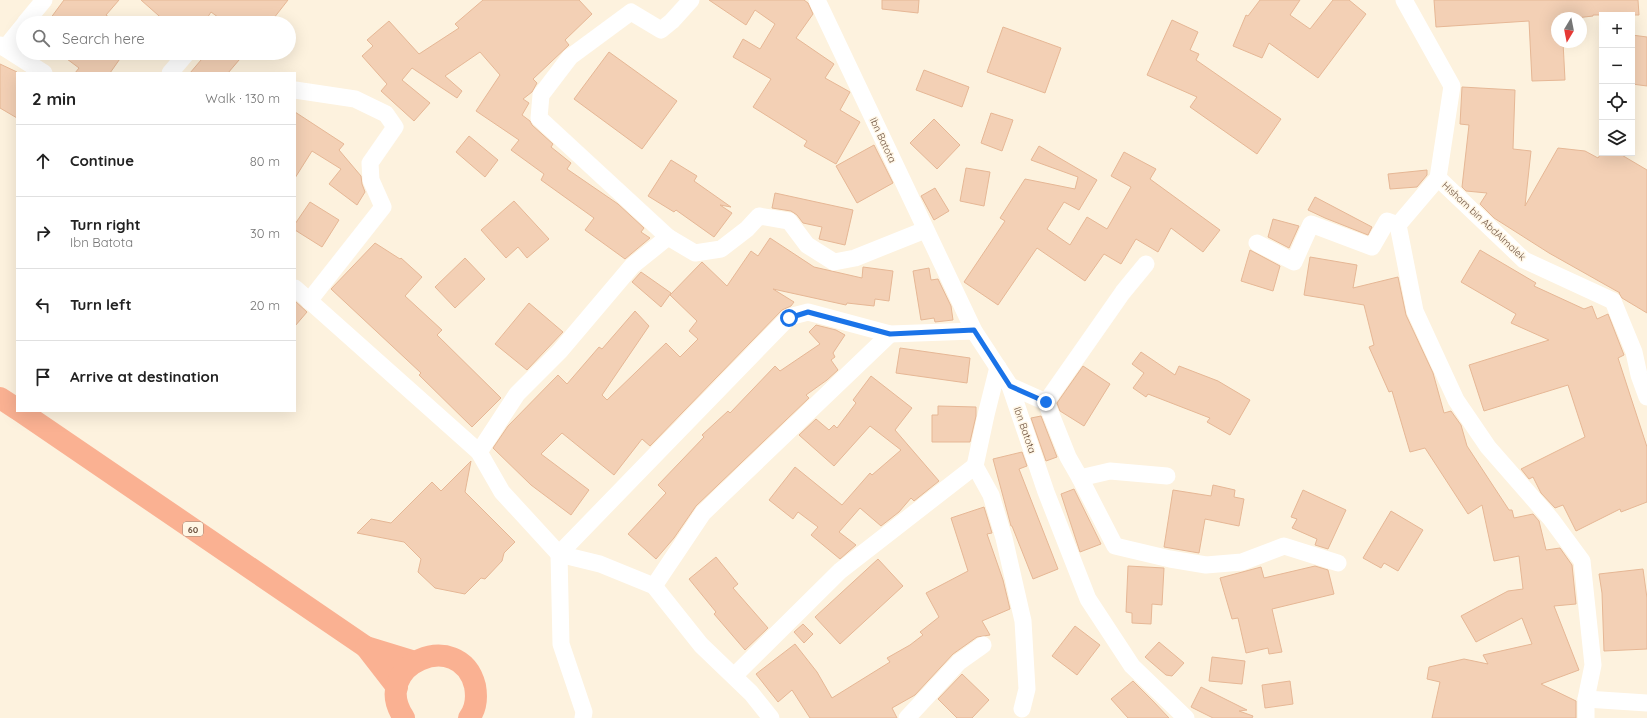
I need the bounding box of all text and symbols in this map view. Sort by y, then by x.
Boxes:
north arrow [1551,12,1587,48]
map controls [1599,12,1635,156]
button: + [1599,12,1635,48]
search box [16,16,296,60]
icon: search [30,27,52,49]
text: Search here [62,29,145,48]
button: − [1599,48,1635,84]
button: locate [1599,84,1635,120]
text: 2 min [32,88,76,109]
text: Walk · 130 m [205,90,280,106]
street label: Ibn Batota [867,115,899,165]
button: layers [1599,120,1635,156]
icon: ahead [32,150,54,172]
text: Continue [70,151,134,170]
text: 80 m [250,153,280,169]
street label: Hisham bin AbdAlmalek [1439,179,1529,263]
text: Turn right [70,215,141,234]
icon: right [32,222,54,244]
text: 30 m [250,225,280,241]
text: Ibn Batota [70,234,133,250]
icon: left [32,294,54,316]
text: Turn left [70,295,132,314]
text: 20 m [250,297,280,313]
route start [780,309,798,327]
icon: arrive [32,366,54,388]
text: Arrive at destination [70,367,219,386]
route end [1037,393,1055,411]
street label: Ibn Batota [1011,405,1039,455]
road number: 60 [183,522,203,536]

